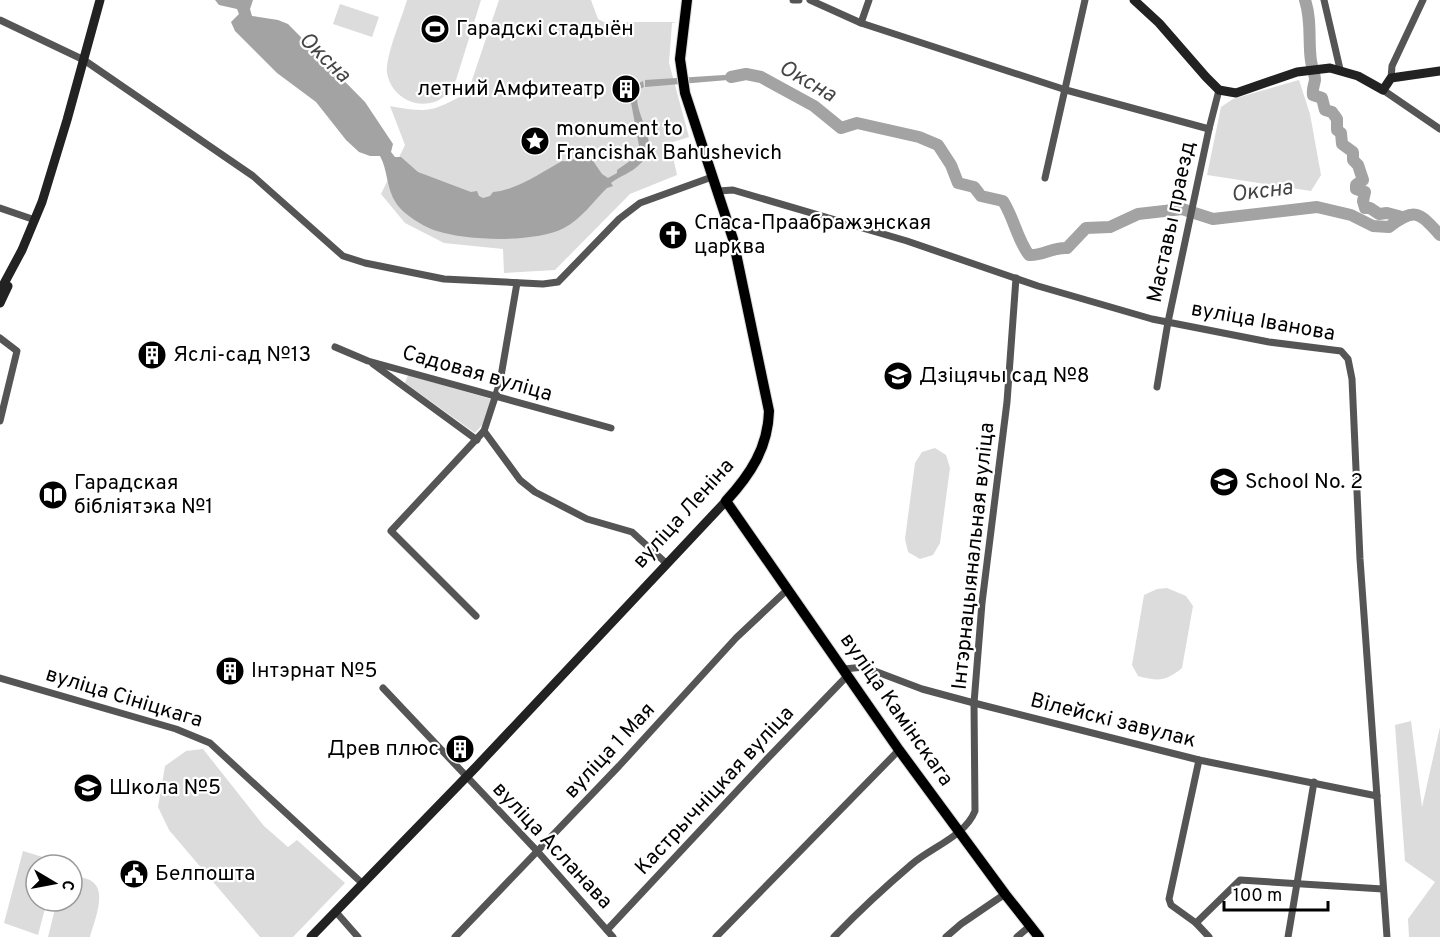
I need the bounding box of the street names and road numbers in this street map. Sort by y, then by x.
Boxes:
street label: Маставы праезд [1142,139,1202,305]
street label: вуліца Іванова [1189,296,1337,348]
street label: Садовая вуліца [399,340,555,408]
street label: Інтэрнацыянальная вуліца [947,421,1001,691]
street label: вуліца Леніна [627,453,741,575]
street label: вуліца Камінскага [833,628,959,792]
street label: вуліца Сініцкага [42,661,206,735]
street label: Вілейскі завулак [1027,687,1199,755]
street label: вуліца 1 Мая [559,697,661,805]
street label: Кастрычніцкая вуліца [630,701,800,881]
street label: вуліца Асланава [486,777,618,915]

